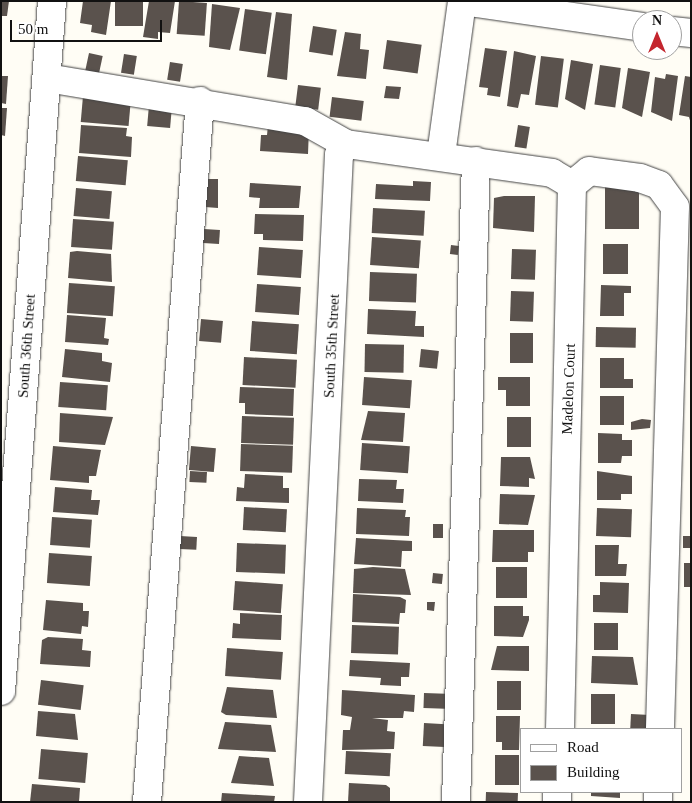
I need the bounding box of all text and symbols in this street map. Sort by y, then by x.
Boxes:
scale bar [12,10,165,42]
north arrow [632,10,682,60]
text: N [652,13,662,28]
text: 50 m [18,21,48,37]
street label: South 36th Street [14,293,40,399]
street label: South 35th Street [320,294,344,398]
street label: Madelon Court [558,343,580,435]
legend [520,728,682,793]
text: Road [567,739,599,755]
text: Building [567,764,620,780]

